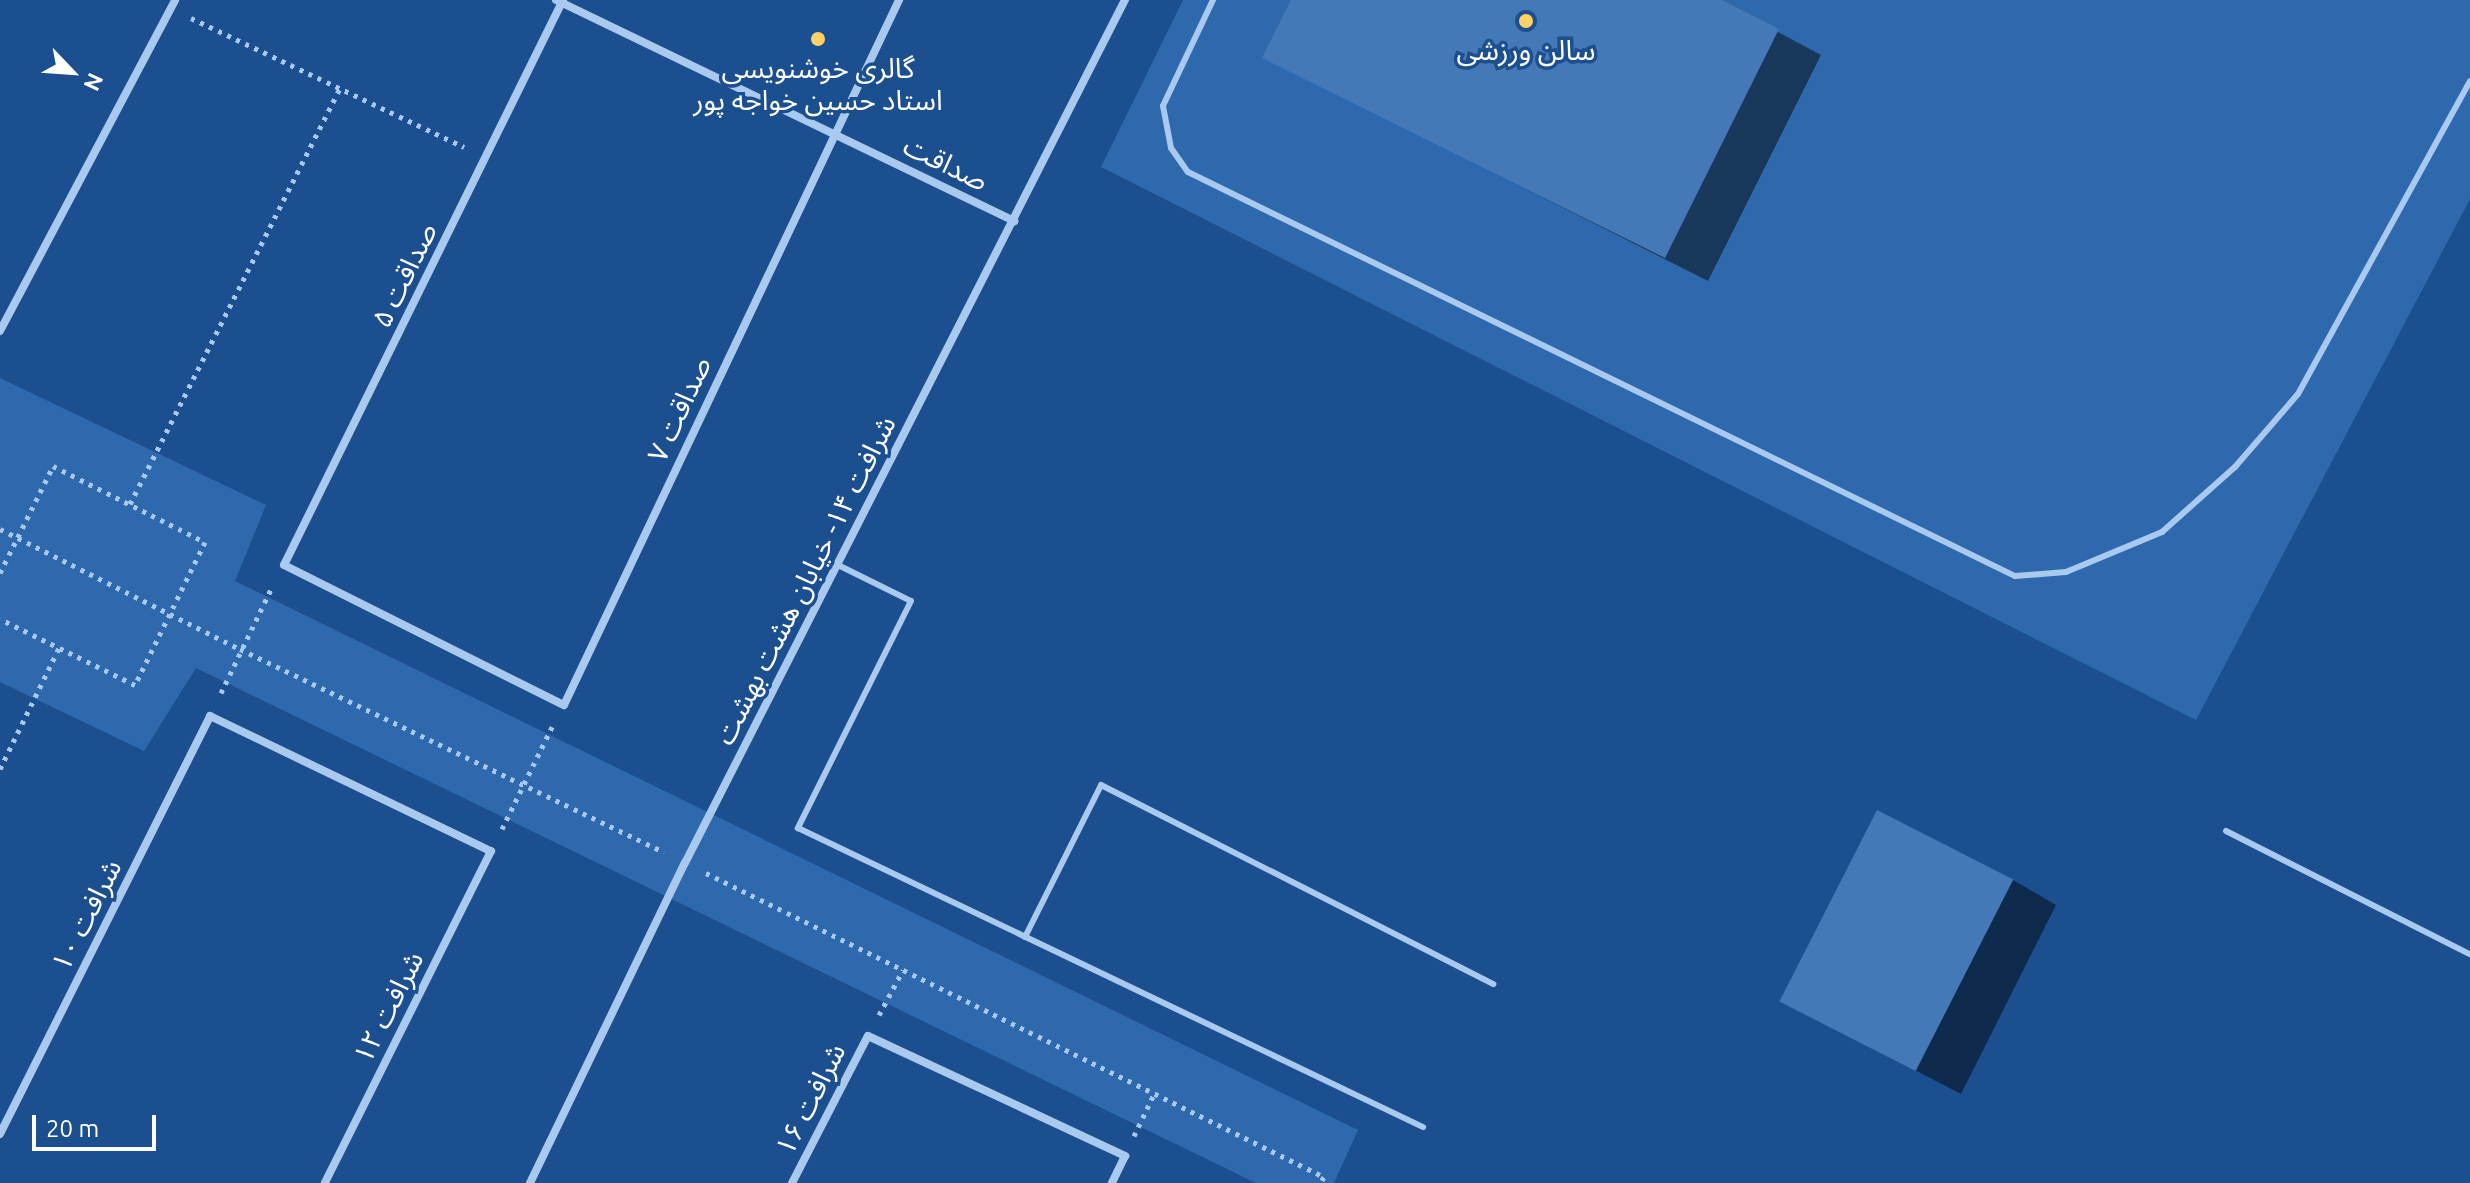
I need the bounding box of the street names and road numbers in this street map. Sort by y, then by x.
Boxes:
street label: صداقت [898,128,994,198]
street label: صداقت ۵ [364,217,444,333]
street label: صداقت ۷ [640,351,718,467]
street label: شرافت ۱۴- خیابان هشت بهشت [707,410,903,750]
street label: شرافت ۱۰ [44,854,128,976]
street label: شرافت ۱۲ [346,946,430,1068]
street label: شرافت ۱۶ [768,1038,852,1160]

